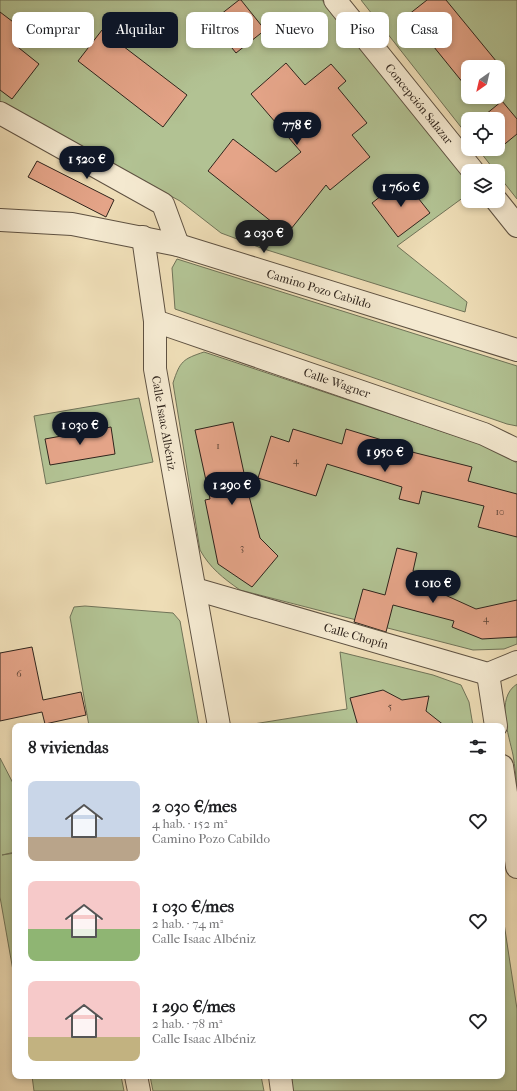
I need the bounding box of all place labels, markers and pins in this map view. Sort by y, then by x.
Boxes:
pin: 778 € [269,112,325,146]
pin: 1 520 € [50,146,124,180]
pin: 1 760 € [364,174,438,208]
pin: 2 030 € [227,220,301,254]
pin: 1 030 € [43,412,117,446]
pin: 1 950 € [348,439,422,473]
pin: 1 290 € [195,472,269,506]
pin: 1 010 € [396,570,470,604]

